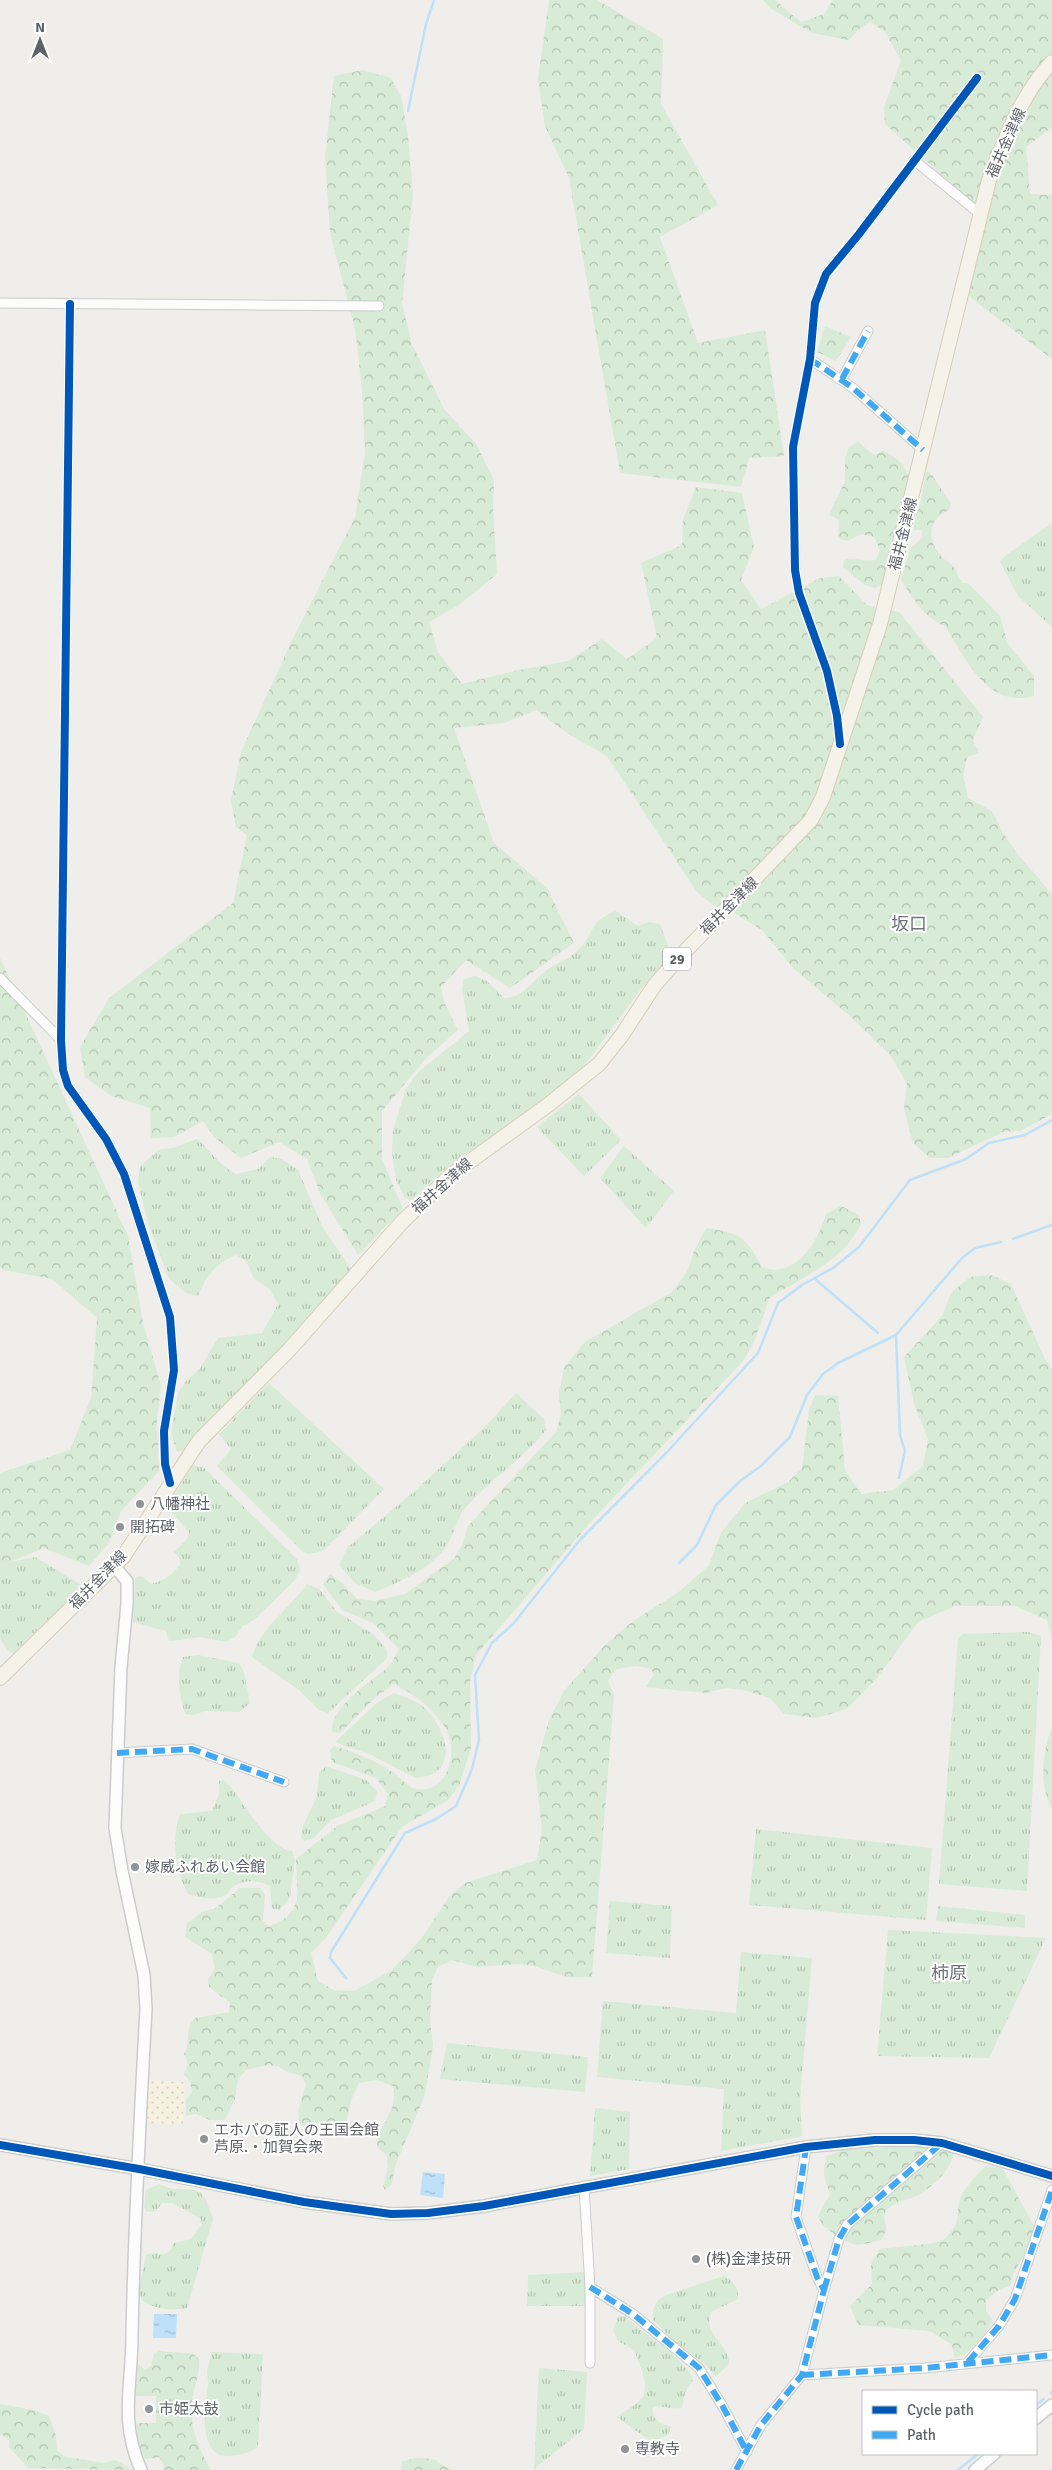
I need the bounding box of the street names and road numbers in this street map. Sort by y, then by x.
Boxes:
street label: 福井金津線 [983,105,1029,181]
street label: 福井金津線 [885,495,921,573]
street label: 福井金津線 [696,873,762,939]
road number: 29 [663,948,691,971]
street label: 福井金津線 [408,1154,476,1218]
street label: 福井金津線 [65,1547,131,1613]

